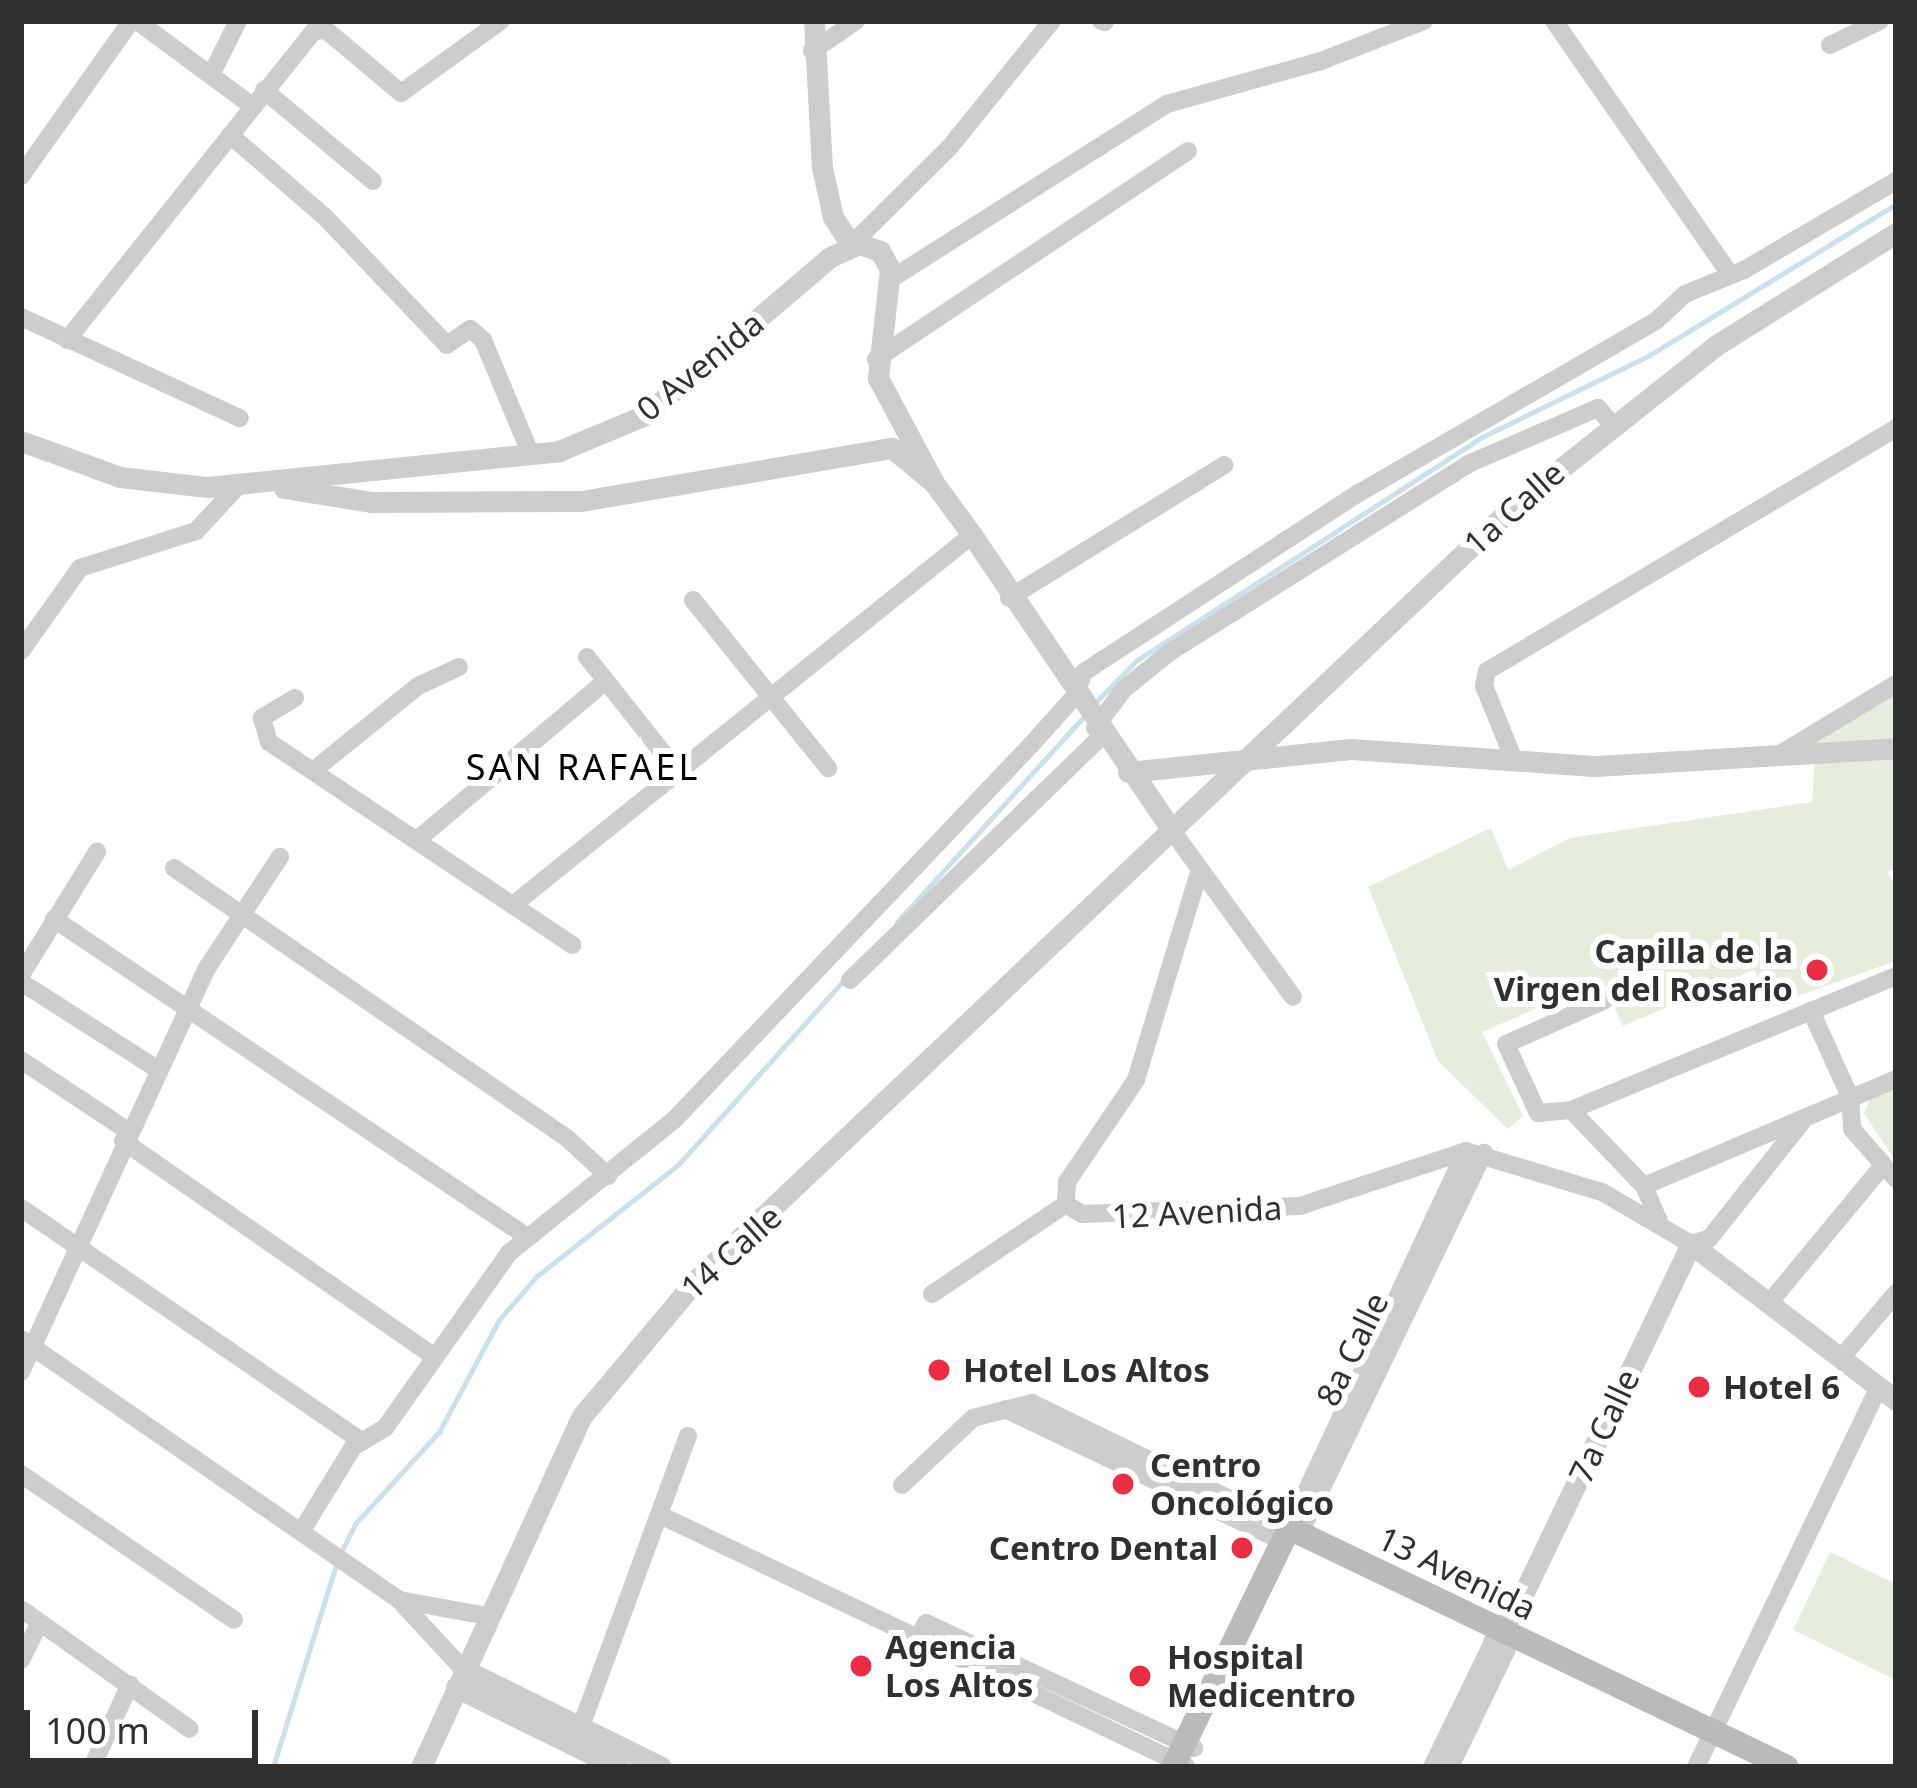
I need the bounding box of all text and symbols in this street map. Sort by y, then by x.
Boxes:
street label: 0 Avenida [629,303,771,429]
street label: 1a Calle [1456,453,1572,563]
district label: SAN RAFAEL [466,745,700,789]
place label: Capilla de la Virgen del Rosario [1494,931,1793,1009]
marker: Capilla de la Virgen del Rosario [1804,957,1830,983]
street label: 12 Avenida [1111,1188,1283,1236]
street label: 14 Calle [673,1197,789,1307]
street label: 8a Calle [1308,1286,1396,1412]
place label: Hotel Los Altos [963,1350,1210,1390]
marker: Hotel Los Altos [926,1357,952,1383]
street label: 7a Calle [1560,1363,1648,1489]
place label: Hotel 6 [1723,1367,1840,1407]
marker: Hotel 6 [1686,1374,1712,1400]
place label: Centro Oncológico [1150,1445,1334,1523]
marker: Centro Oncológico [1107,1468,1139,1500]
street label: 13 Avenida [1372,1518,1542,1628]
place label: Centro Dental [989,1528,1218,1568]
marker: Centro Dental [1229,1535,1255,1561]
place label: Agencia Los Altos [885,1627,1033,1705]
place label: Hospital Medicentro [1167,1637,1356,1715]
marker: Agencia Los Altos [848,1653,874,1679]
marker: Hospital Medicentro [1124,1660,1156,1692]
scale bar [30,1686,264,1760]
text: 100 m [45,1706,150,1755]

